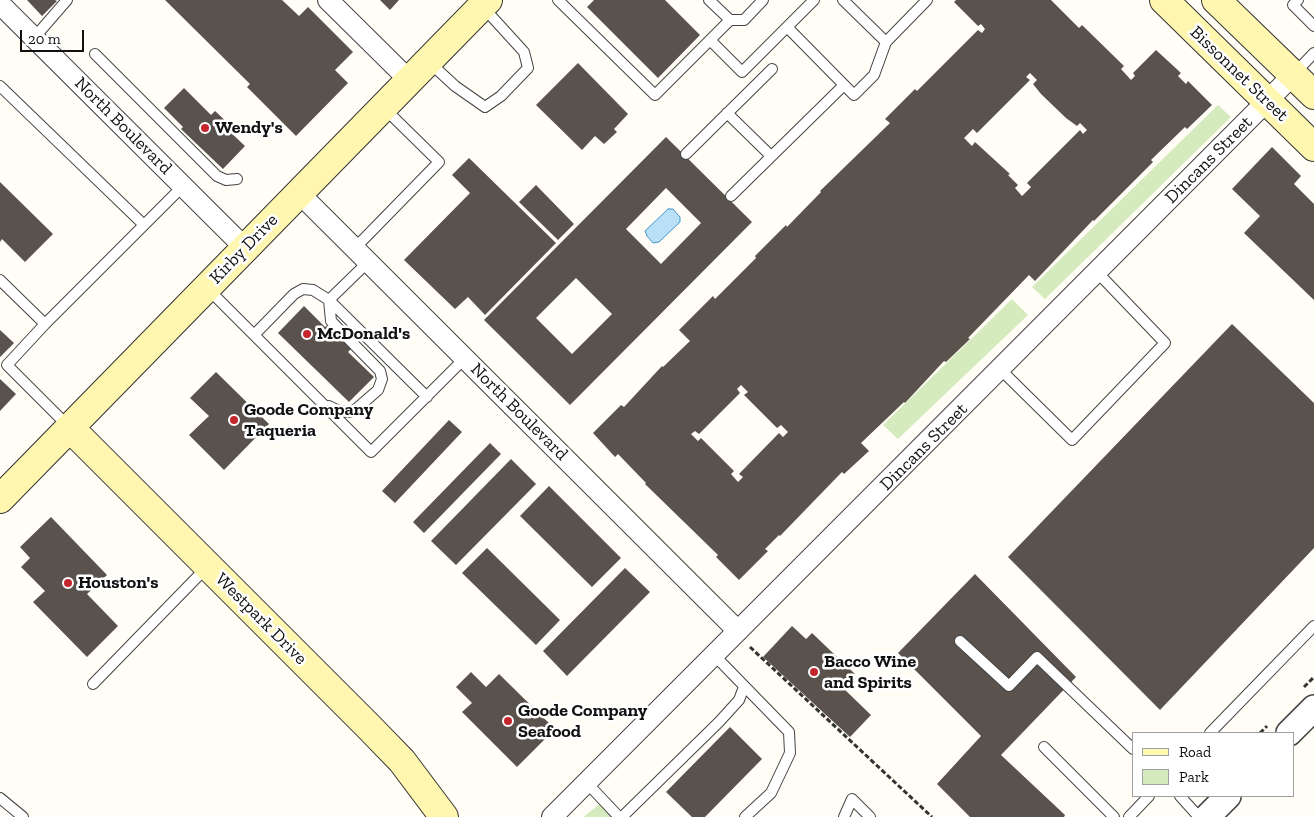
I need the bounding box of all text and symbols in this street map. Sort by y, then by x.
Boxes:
scale bar [22,20,86,52]
street label: Bissonnet Street [1185,22,1293,126]
text: 20 m [28,30,61,48]
street label: North Boulevard [70,73,176,179]
street label: Dincans Street [1161,112,1257,208]
place label: Wendy's [215,117,283,139]
marker: Wendy's [199,122,211,134]
street label: Kirby Drive [205,209,283,289]
place label: McDonald's [317,323,410,345]
marker: McDonald's [301,328,313,340]
street label: North Boulevard [466,359,572,465]
place label: Goode Company Taqueria [244,399,373,442]
street label: Dincans Street [876,399,972,495]
marker: Goode Company Taqueria [228,414,240,426]
street label: Westpark Drive [211,569,311,669]
place label: Houston's [78,572,159,594]
marker: Houston's [62,577,74,589]
place label: Bacco Wine and Spirits [824,651,916,694]
marker: Bacco Wine and Spirits [808,666,820,678]
place label: Goode Company Seafood [518,700,647,742]
marker: Goode Company Seafood [502,715,514,727]
legend [1132,732,1294,797]
text: Road [1179,743,1211,761]
text: Park [1179,768,1209,786]

